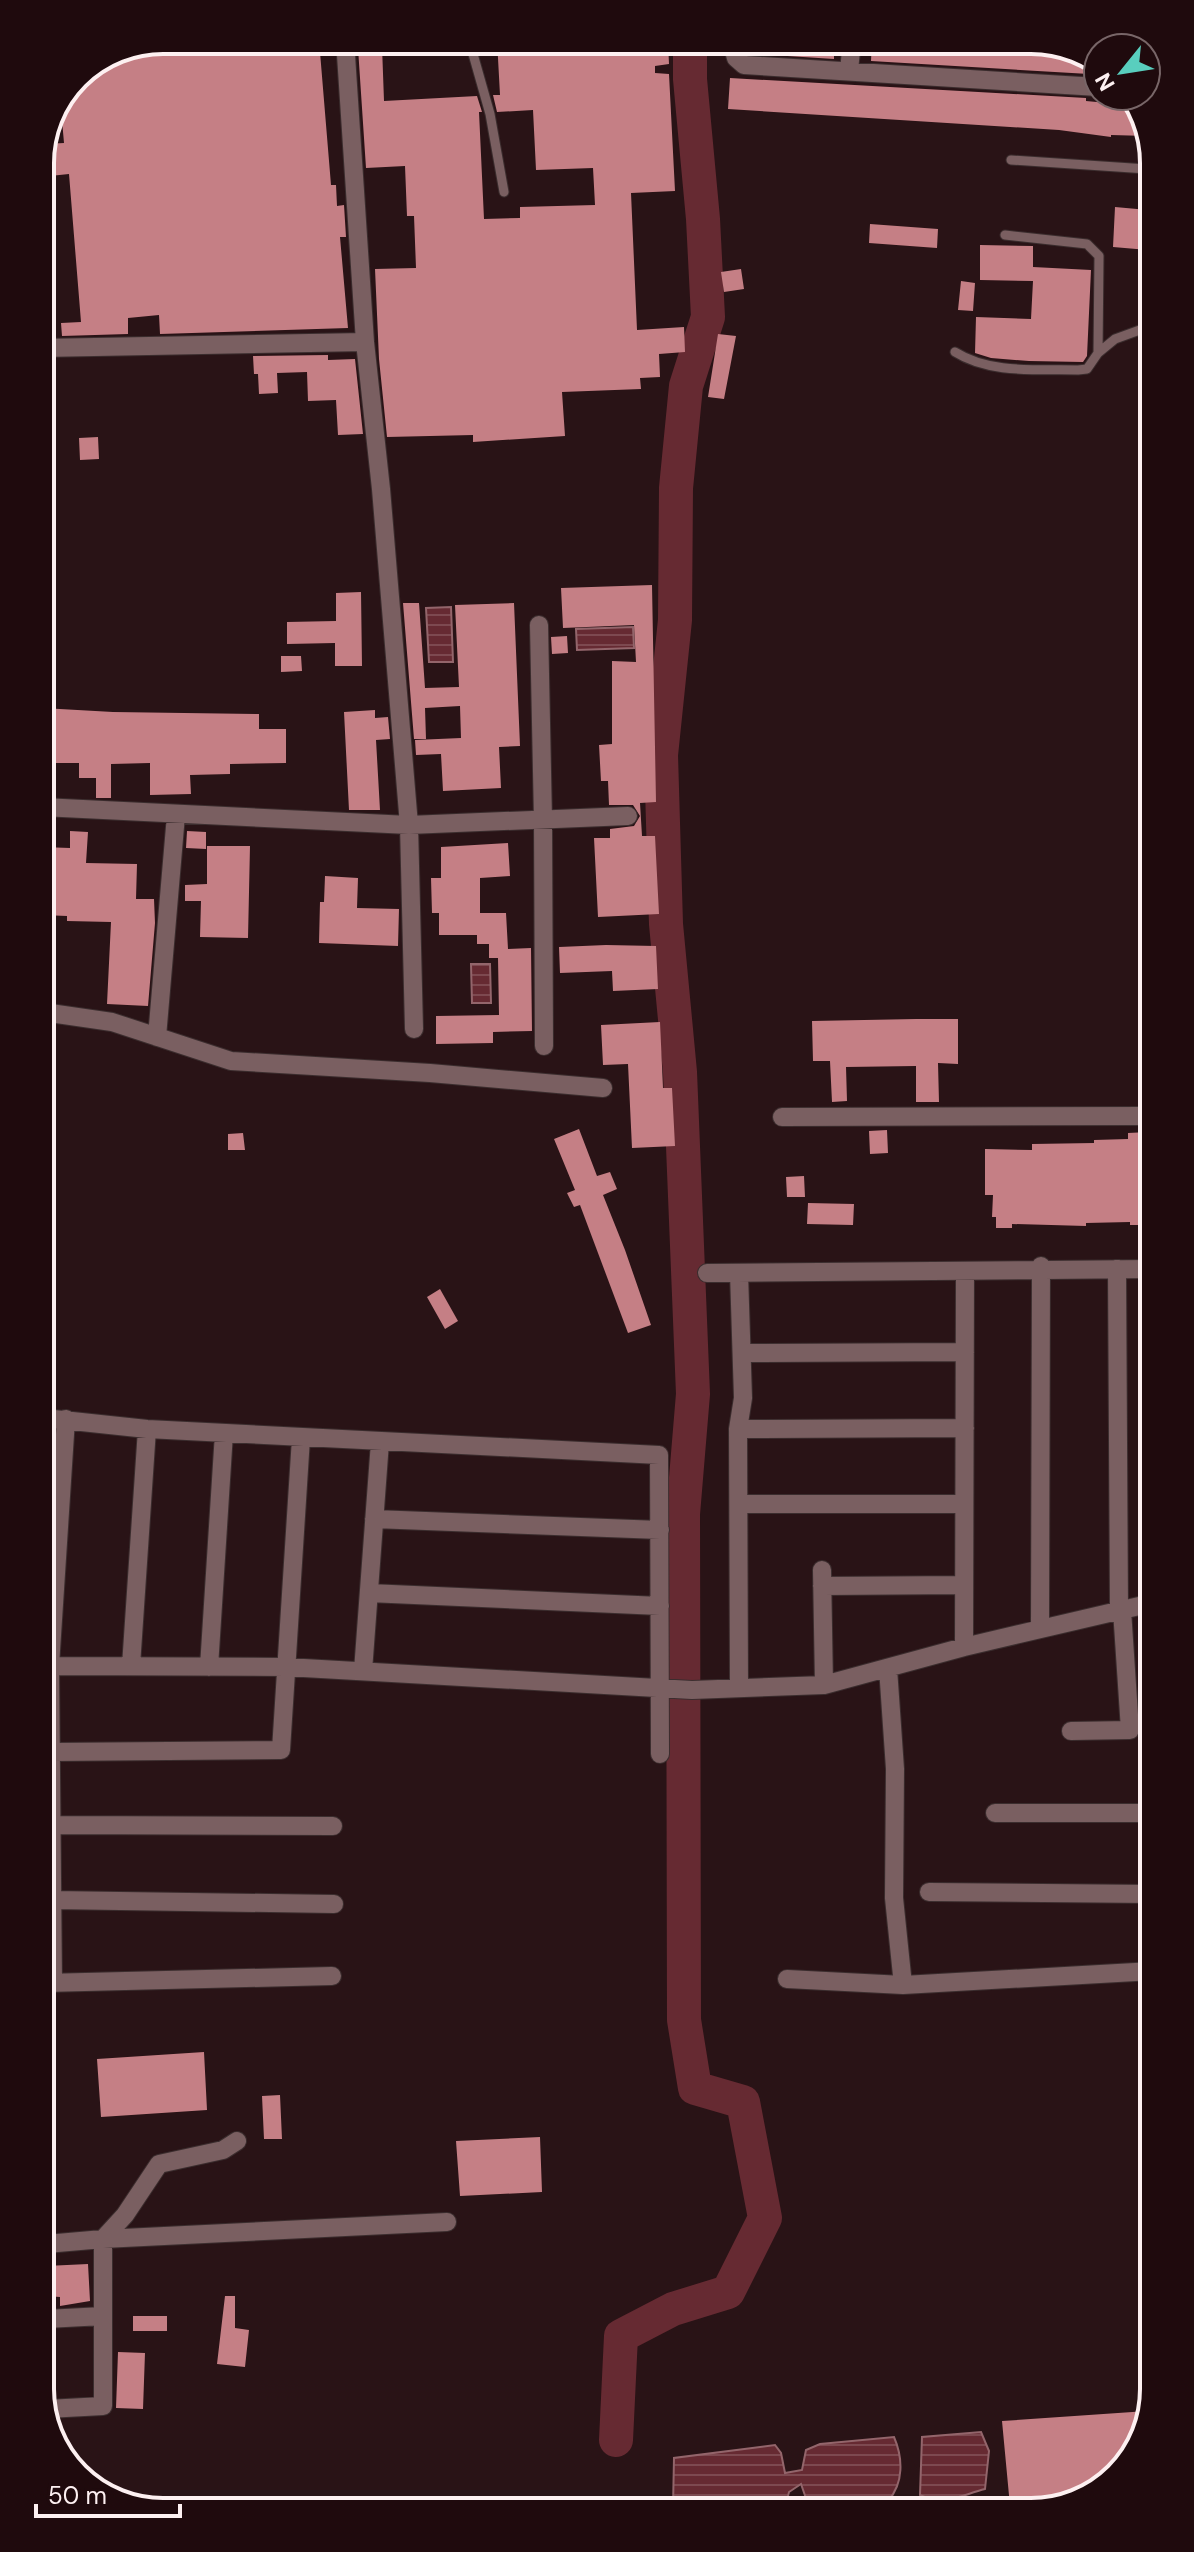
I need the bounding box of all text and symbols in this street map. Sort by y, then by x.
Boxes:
north arrow [1082,32,1162,112]
text: N [1089,68,1122,96]
scale bar [36,2468,180,2518]
text: 50 m [48,2480,107,2511]

